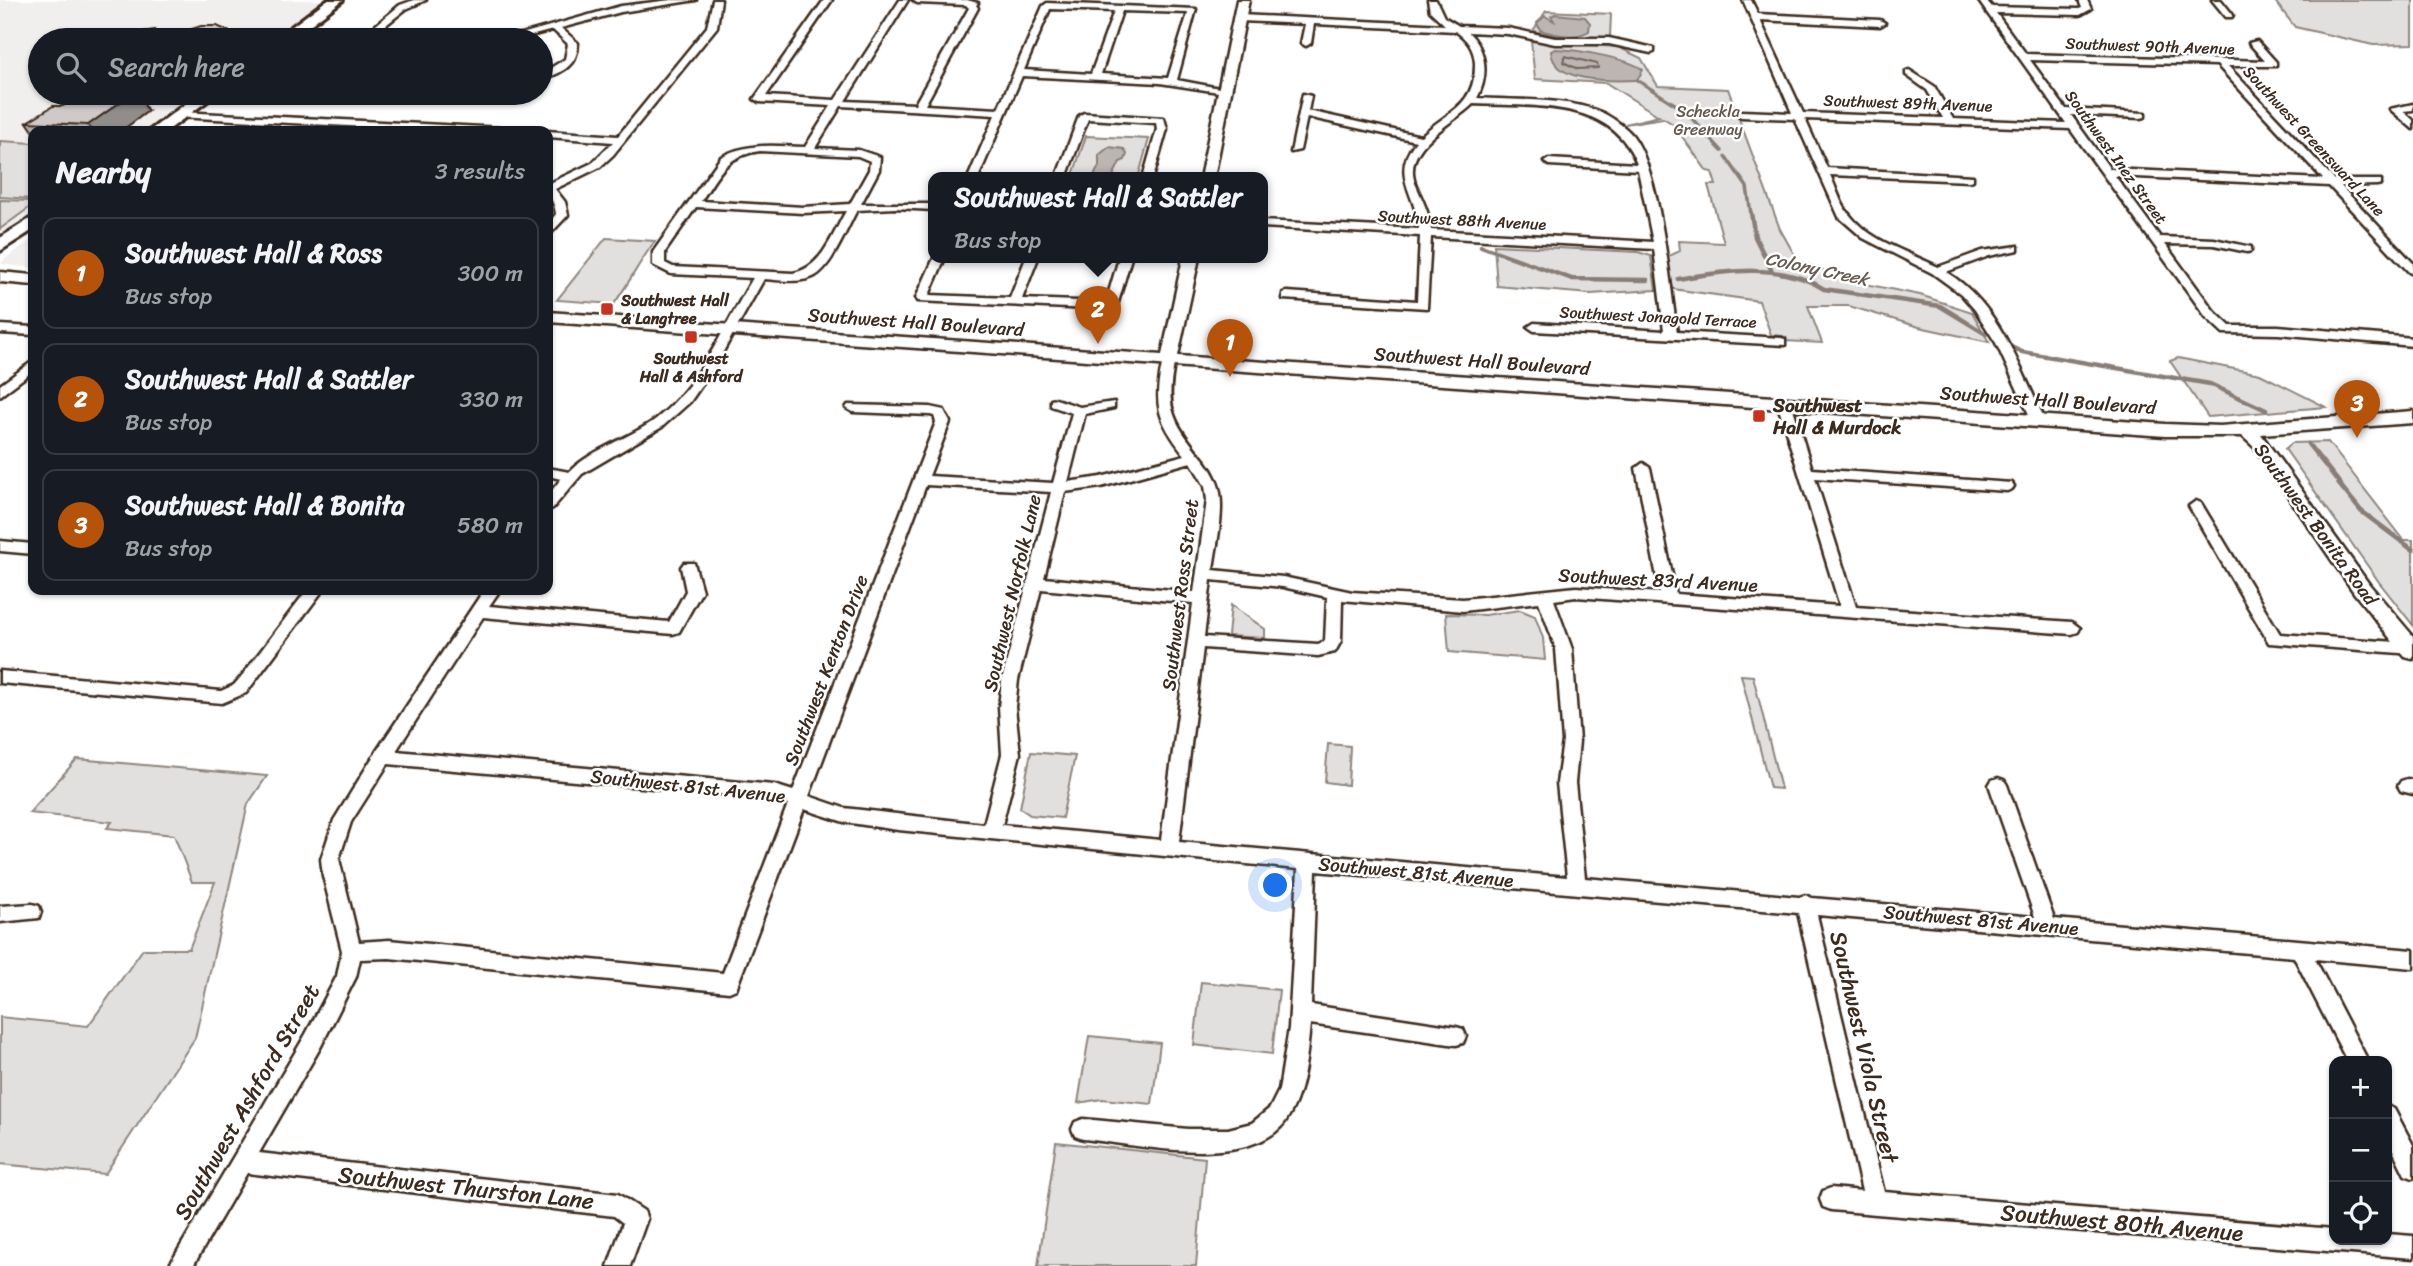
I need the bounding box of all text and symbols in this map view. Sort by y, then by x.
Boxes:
search box [28,28,553,105]
street label: Southwest 90th Avenue [2065,29,2235,63]
text: Search here [108,44,245,90]
icon: search [52,48,90,86]
street label: Southwest Greensward Lane [2236,58,2392,224]
street label: Southwest Inez Street [2057,83,2175,231]
street label: Southwest 89th Avenue [1823,86,1993,120]
park label: Scheckla Greenway [1674,97,1743,144]
text: Nearby [56,145,151,199]
text: 3 results [435,151,525,192]
popup [928,172,1268,263]
text: Southwest Hall & Sattler [954,174,1242,220]
street label: Southwest 88th Avenue [1377,201,1547,239]
text: Bus stop [954,220,1041,261]
text: Southwest Hall & Ross [125,230,382,276]
water label: Colony Creek [1763,243,1874,296]
text: 1 [76,253,86,294]
text: 300 m [458,253,523,294]
text: Bus stop [125,276,212,317]
place label: Southwest Hall & Langtree [620,286,730,333]
pin: 2 [1075,286,1121,344]
street label: Southwest Jonagold Terrace [1559,297,1758,337]
street label: Southwest Hall Boulevard [807,298,1026,346]
marker: Southwest Hall & Langtree [599,301,615,317]
pin: 1 [1207,319,1253,377]
marker: Southwest Hall & Ashford [683,329,699,345]
street label: Southwest Hall Boulevard [1373,337,1592,385]
place label: Southwest Hall & Ashford [639,344,744,391]
text: Southwest Hall & Sattler [125,356,413,402]
street label: Southwest Hall Boulevard [1939,376,2158,424]
text: 2 [74,379,88,420]
text: 330 m [460,379,523,420]
pin: 3 [2334,380,2380,438]
place label: Southwest Hall & Murdock [1772,389,1901,444]
text: Bus stop [125,402,212,443]
marker: Southwest Hall & Murdock [1751,408,1767,424]
street label: Southwest Bonita Road [2245,435,2387,613]
text: Southwest Hall & Bonita [125,482,405,528]
street label: Southwest Norfolk Lane [973,491,1051,695]
street label: Southwest Ross Street [1152,497,1208,693]
text: 3 [75,505,87,546]
text: 580 m [457,505,523,546]
text: Bus stop [125,528,212,569]
street label: Southwest 83rd Avenue [1557,558,1759,602]
street label: Southwest Kenton Drive [774,570,878,770]
street label: Southwest 81st Avenue [589,759,787,813]
street label: Southwest 81st Avenue [1317,847,1515,897]
your location [1258,868,1292,902]
street label: Southwest 81st Avenue [1882,895,2080,945]
street label: Southwest Viola Street [1817,927,1911,1169]
street label: Southwest Ashford Street [162,976,332,1228]
map controls [2329,1056,2392,1245]
button: + [2329,1056,2392,1119]
button: − [2329,1119,2392,1182]
street label: Southwest Thurston Lane [336,1154,596,1222]
button: locate [2329,1182,2392,1245]
street label: Southwest 80th Avenue [1999,1192,2245,1254]

